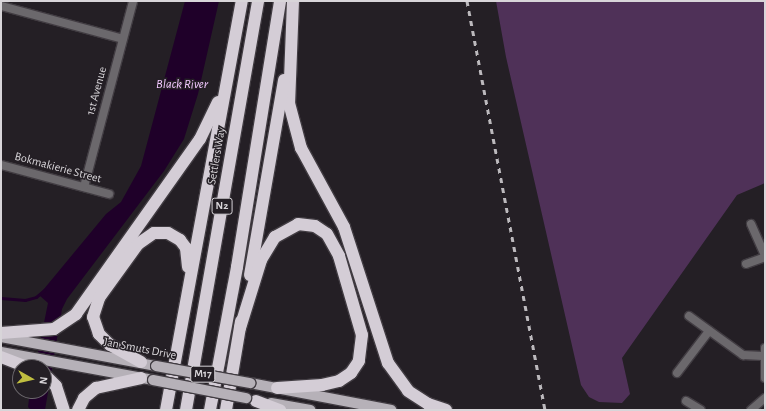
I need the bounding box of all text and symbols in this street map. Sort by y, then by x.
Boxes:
street label: 1st Avenue [84,65,110,117]
water label: Black River [156,77,208,93]
street label: Settlers Way [205,126,229,186]
street label: Bokmakierie Street [13,149,103,187]
road number: N2 [211,197,233,215]
street label: Jan Smuts Drive [103,335,177,363]
north arrow [12,359,52,399]
road number: M17 [190,365,216,383]
text: N [37,376,49,385]

